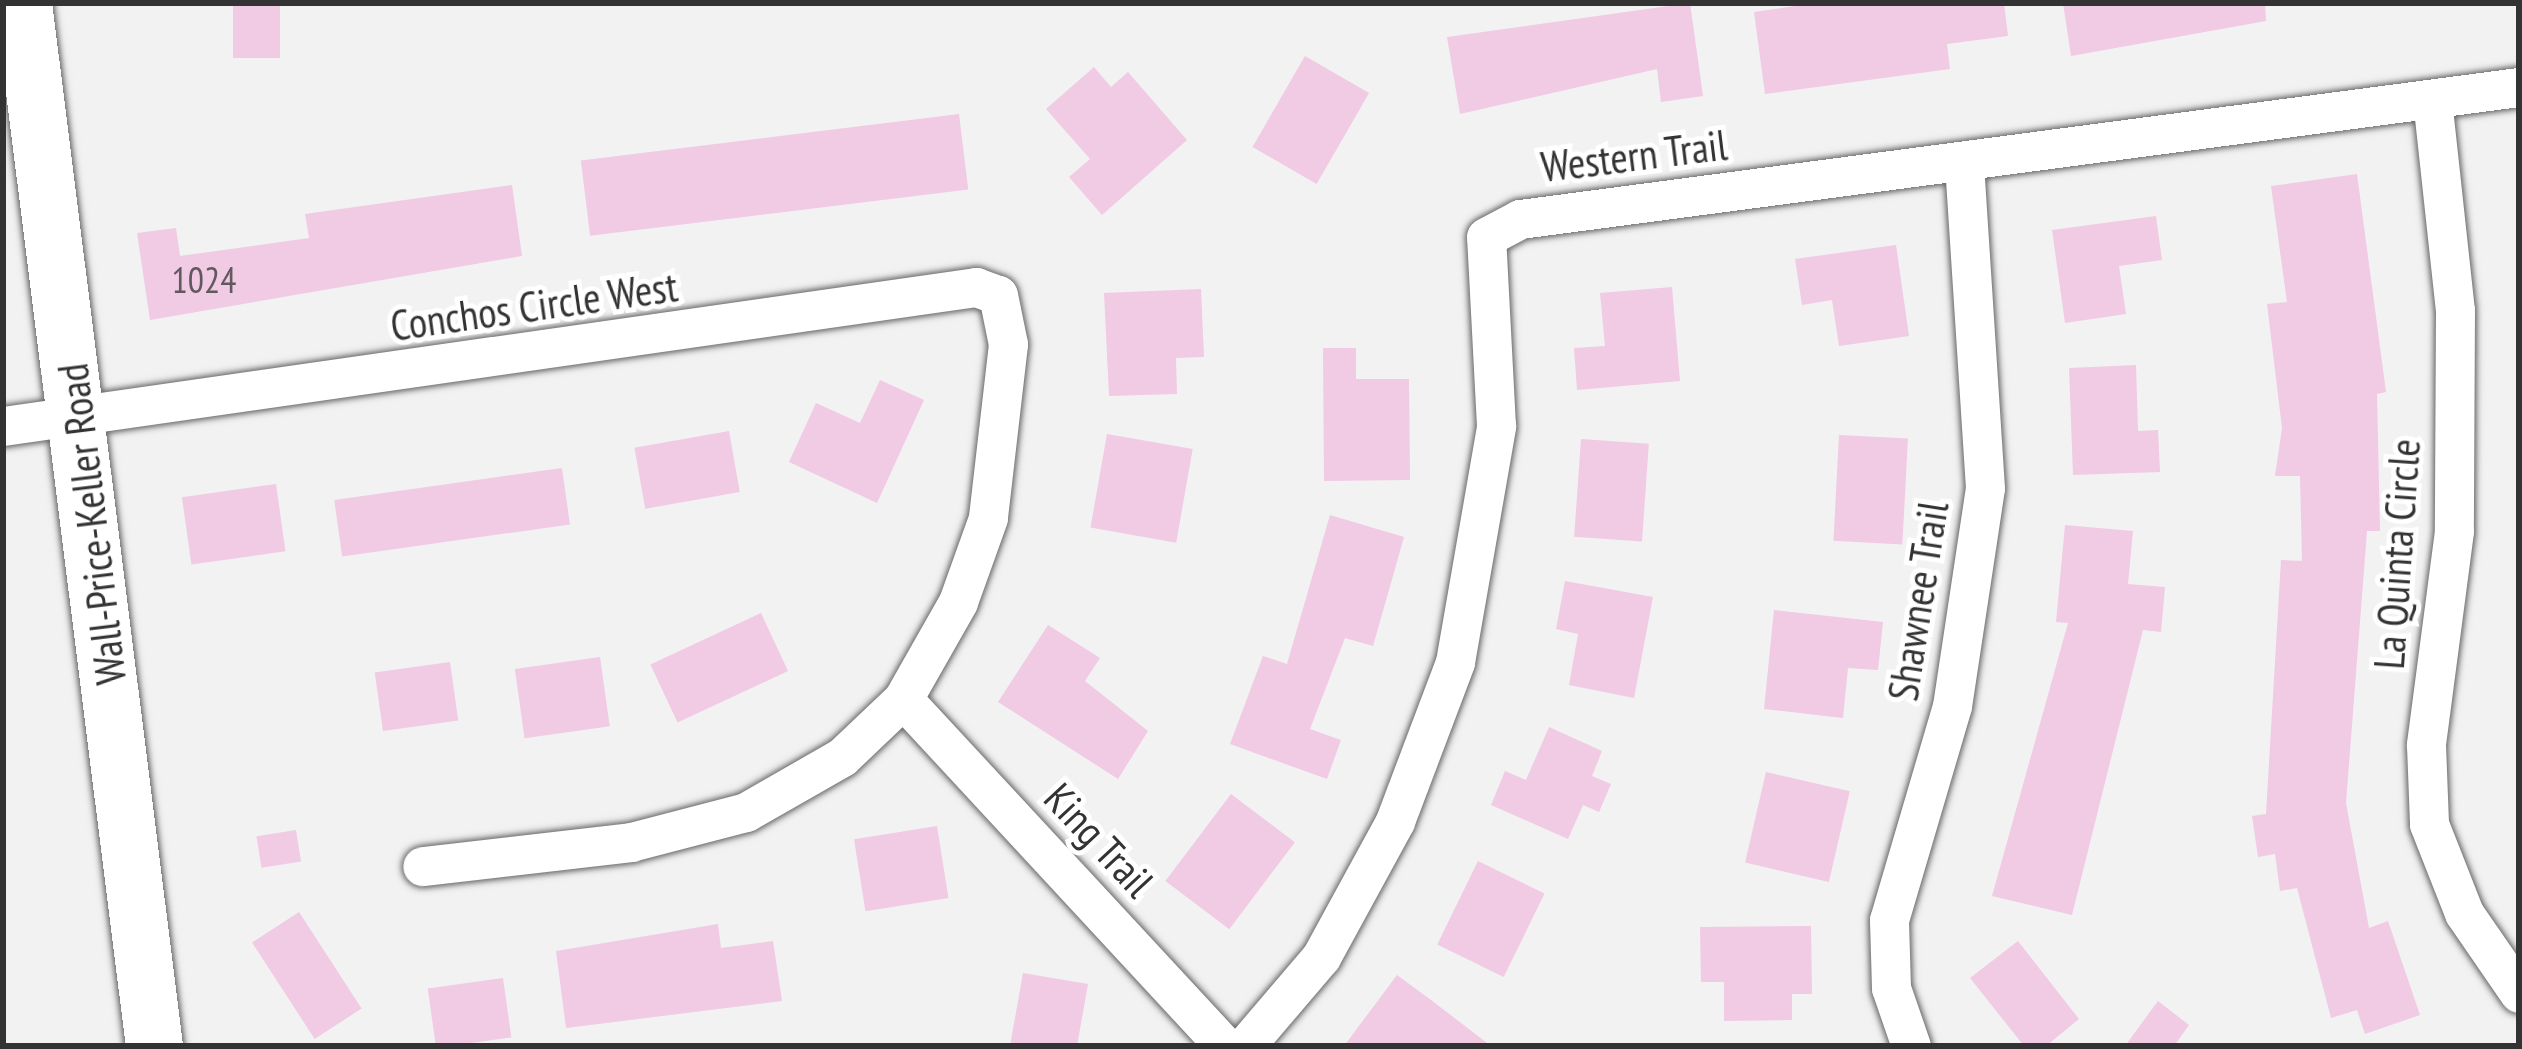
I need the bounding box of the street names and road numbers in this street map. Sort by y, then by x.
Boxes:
street label: Western Trail [1538,120,1730,192]
street label: Conchos Circle West [387,261,681,351]
street label: Wall-Price-Keller Road [47,361,137,687]
street label: La Quinta Circle [2364,437,2430,671]
street label: Shawnee Trail [1877,497,1959,705]
street label: King Trail [1034,772,1164,908]

